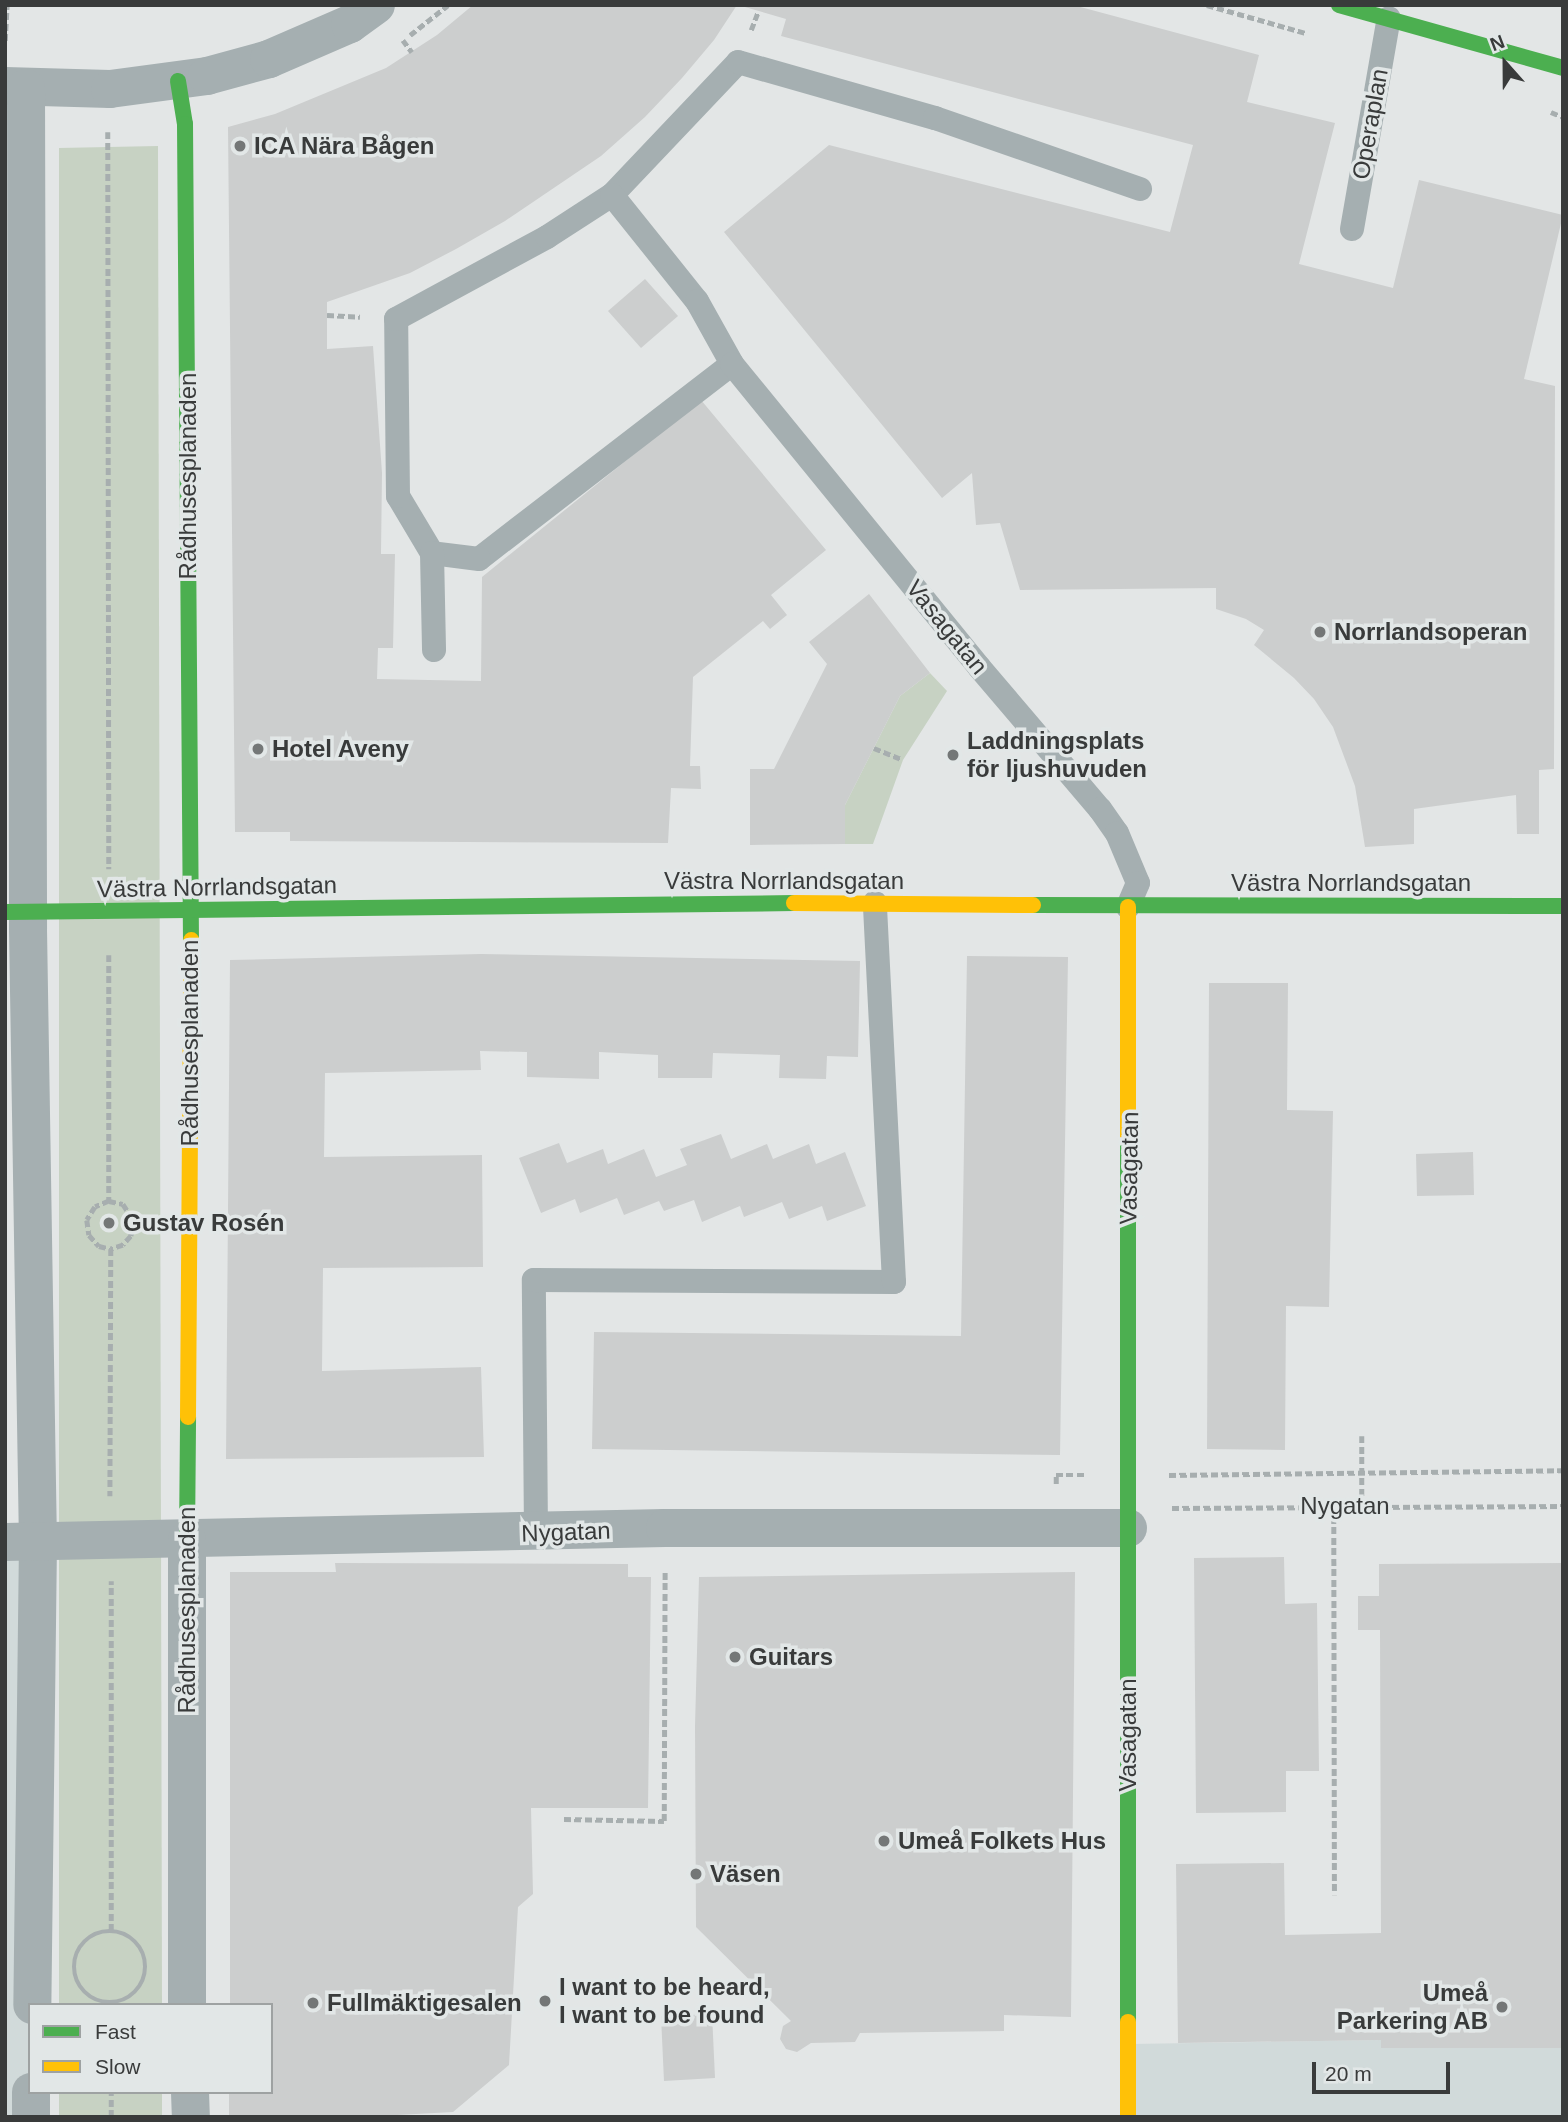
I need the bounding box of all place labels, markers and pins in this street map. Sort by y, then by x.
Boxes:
place label: ICA Nära Bågen [254,132,435,160]
marker: ICA Nära Bågen [232,138,248,154]
place label: Norrlandsoperan [1334,618,1527,646]
marker: Norrlandsoperan [1312,624,1328,640]
place label: Laddningsplats för ljushuvuden [967,727,1147,783]
place label: Hotel Aveny [272,735,410,763]
marker: Hotel Aveny [250,741,266,757]
marker: Laddningsplats för ljushuvuden [945,747,961,763]
place label: Gustav Rosén [123,1209,284,1237]
marker: Gustav Rosén [101,1215,117,1231]
place label: Guitars [749,1643,833,1671]
marker: Guitars [727,1649,743,1665]
place label: Umeå Folkets Hus [898,1827,1106,1855]
marker: Umeå Folkets Hus [876,1833,892,1849]
place label: Väsen [710,1860,781,1888]
marker: Väsen [688,1866,704,1882]
place label: I want to be heard, I want to be found [559,1973,770,2029]
place label: Umeå Parkering AB [1336,1979,1488,2035]
place label: Fullmäktigesalen [327,1989,522,2017]
marker: I want to be heard, I want to be found [537,1993,553,2009]
marker: Fullmäktigesalen [305,1995,321,2011]
marker: Umeå Parkering AB [1494,1999,1510,2015]

